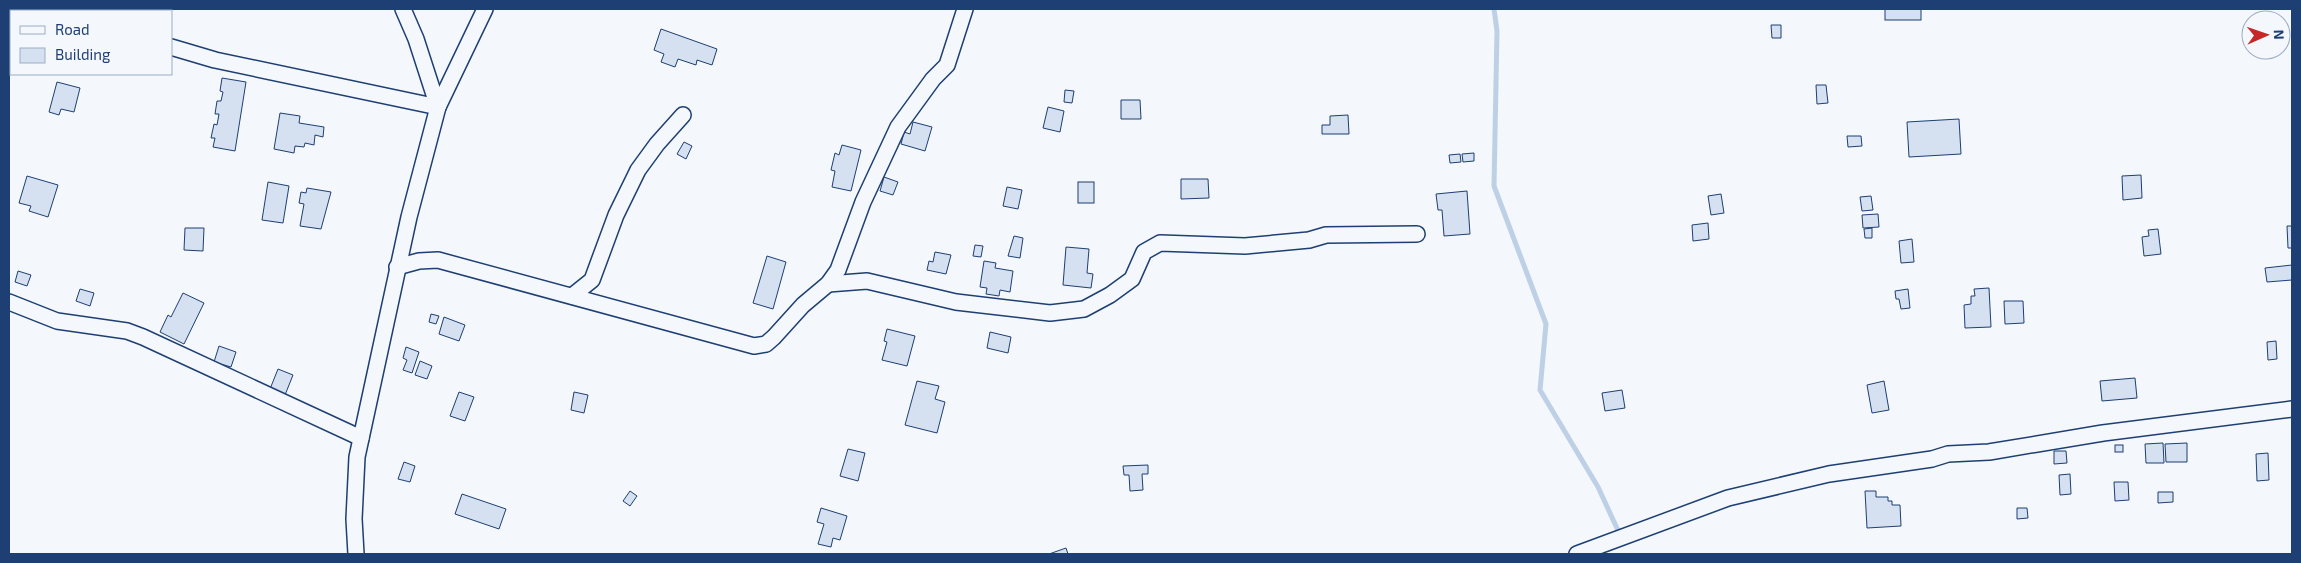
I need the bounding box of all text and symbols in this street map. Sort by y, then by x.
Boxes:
legend [10,10,172,75]
north arrow [2241,10,2291,60]
text: Road [55,20,90,38]
text: N [2271,29,2288,40]
text: Building [55,45,111,63]

